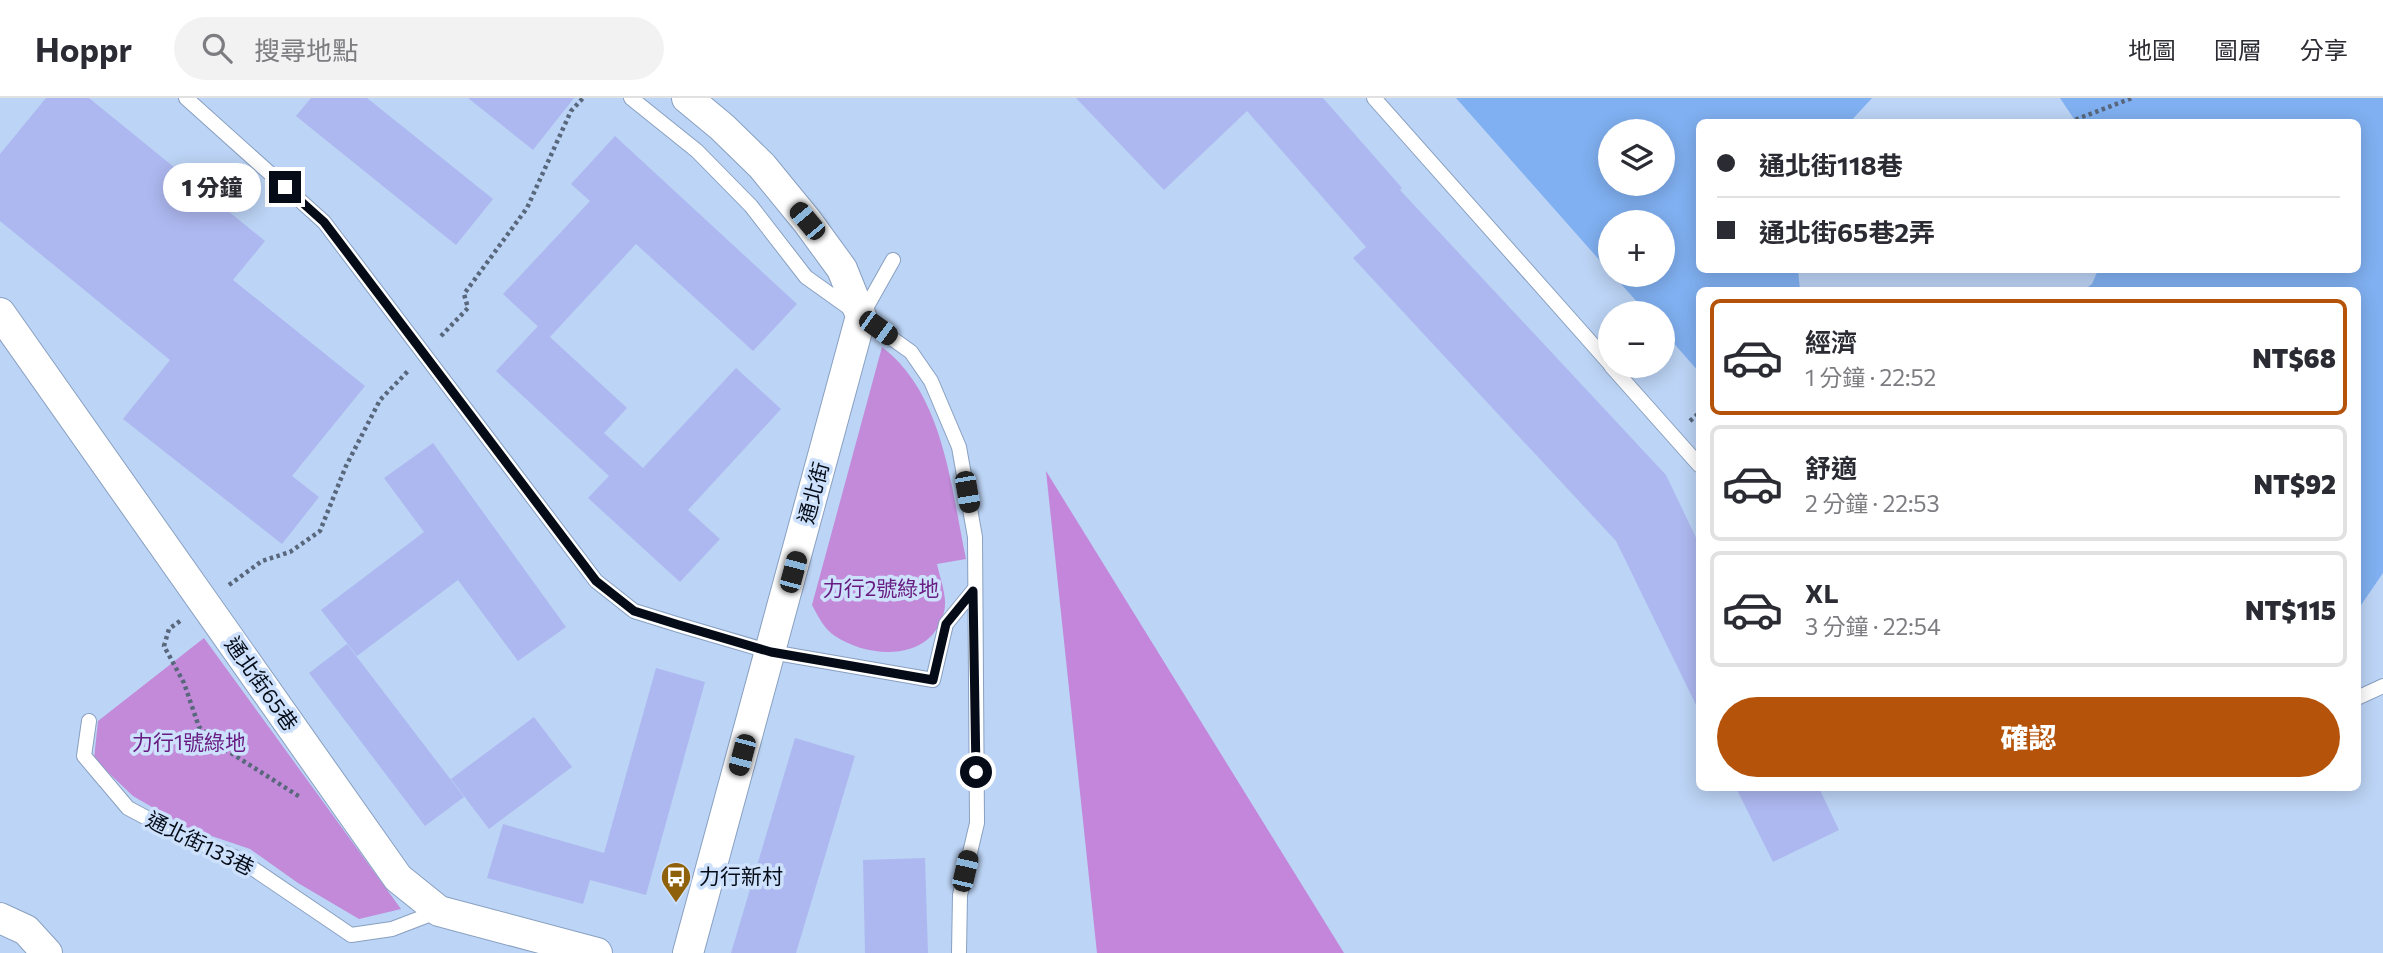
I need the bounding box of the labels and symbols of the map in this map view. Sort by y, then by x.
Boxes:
callout: 1 分鐘 [162,162,260,212]
route end [269,171,301,203]
car [786,198,829,244]
car [855,307,902,349]
street label: 通北街 [792,459,833,526]
car [954,469,981,515]
car [778,549,809,595]
park label: 力行2號綠地 [823,575,939,600]
street label: 通北街65巷 [221,631,304,735]
park label: 力行1號綠地 [132,729,246,754]
car [727,732,758,778]
route start [960,756,992,788]
street label: 通北街133巷 [143,806,259,880]
car [951,848,980,894]
bus stop icon: 力行新村 [659,860,693,904]
place label: 力行新村 [699,863,783,888]

